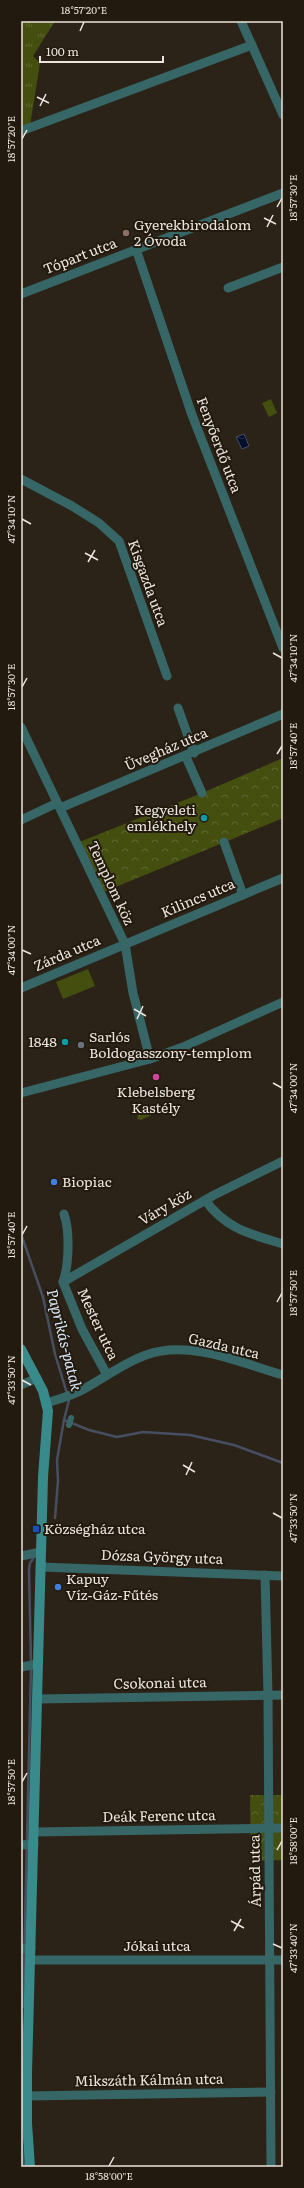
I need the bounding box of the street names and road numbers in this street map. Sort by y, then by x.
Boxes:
street label: Tópart utca [40,232,120,278]
street label: Fenyőerdő utca [192,394,248,496]
street label: Kisgazda utca [124,536,174,629]
street label: Üvegház utca [121,721,211,775]
street label: Templom köz [84,837,140,928]
street label: Kilincs utca [158,872,238,922]
street label: Zárda utca [30,929,103,975]
street label: Váry köz [135,1183,195,1229]
street label: Mester utca [73,1284,125,1363]
street label: Gazda utca [187,1327,262,1363]
street label: Dózsa György utca [101,1544,224,1568]
street label: Csokonai utca [113,1671,207,1693]
street label: Deák Ferenc utca [102,1804,216,1826]
street label: Árpád utca [243,1834,265,1908]
street label: Jókai utca [123,1935,191,1955]
street label: Mikszáth Kálmán utca [74,2068,224,2090]

